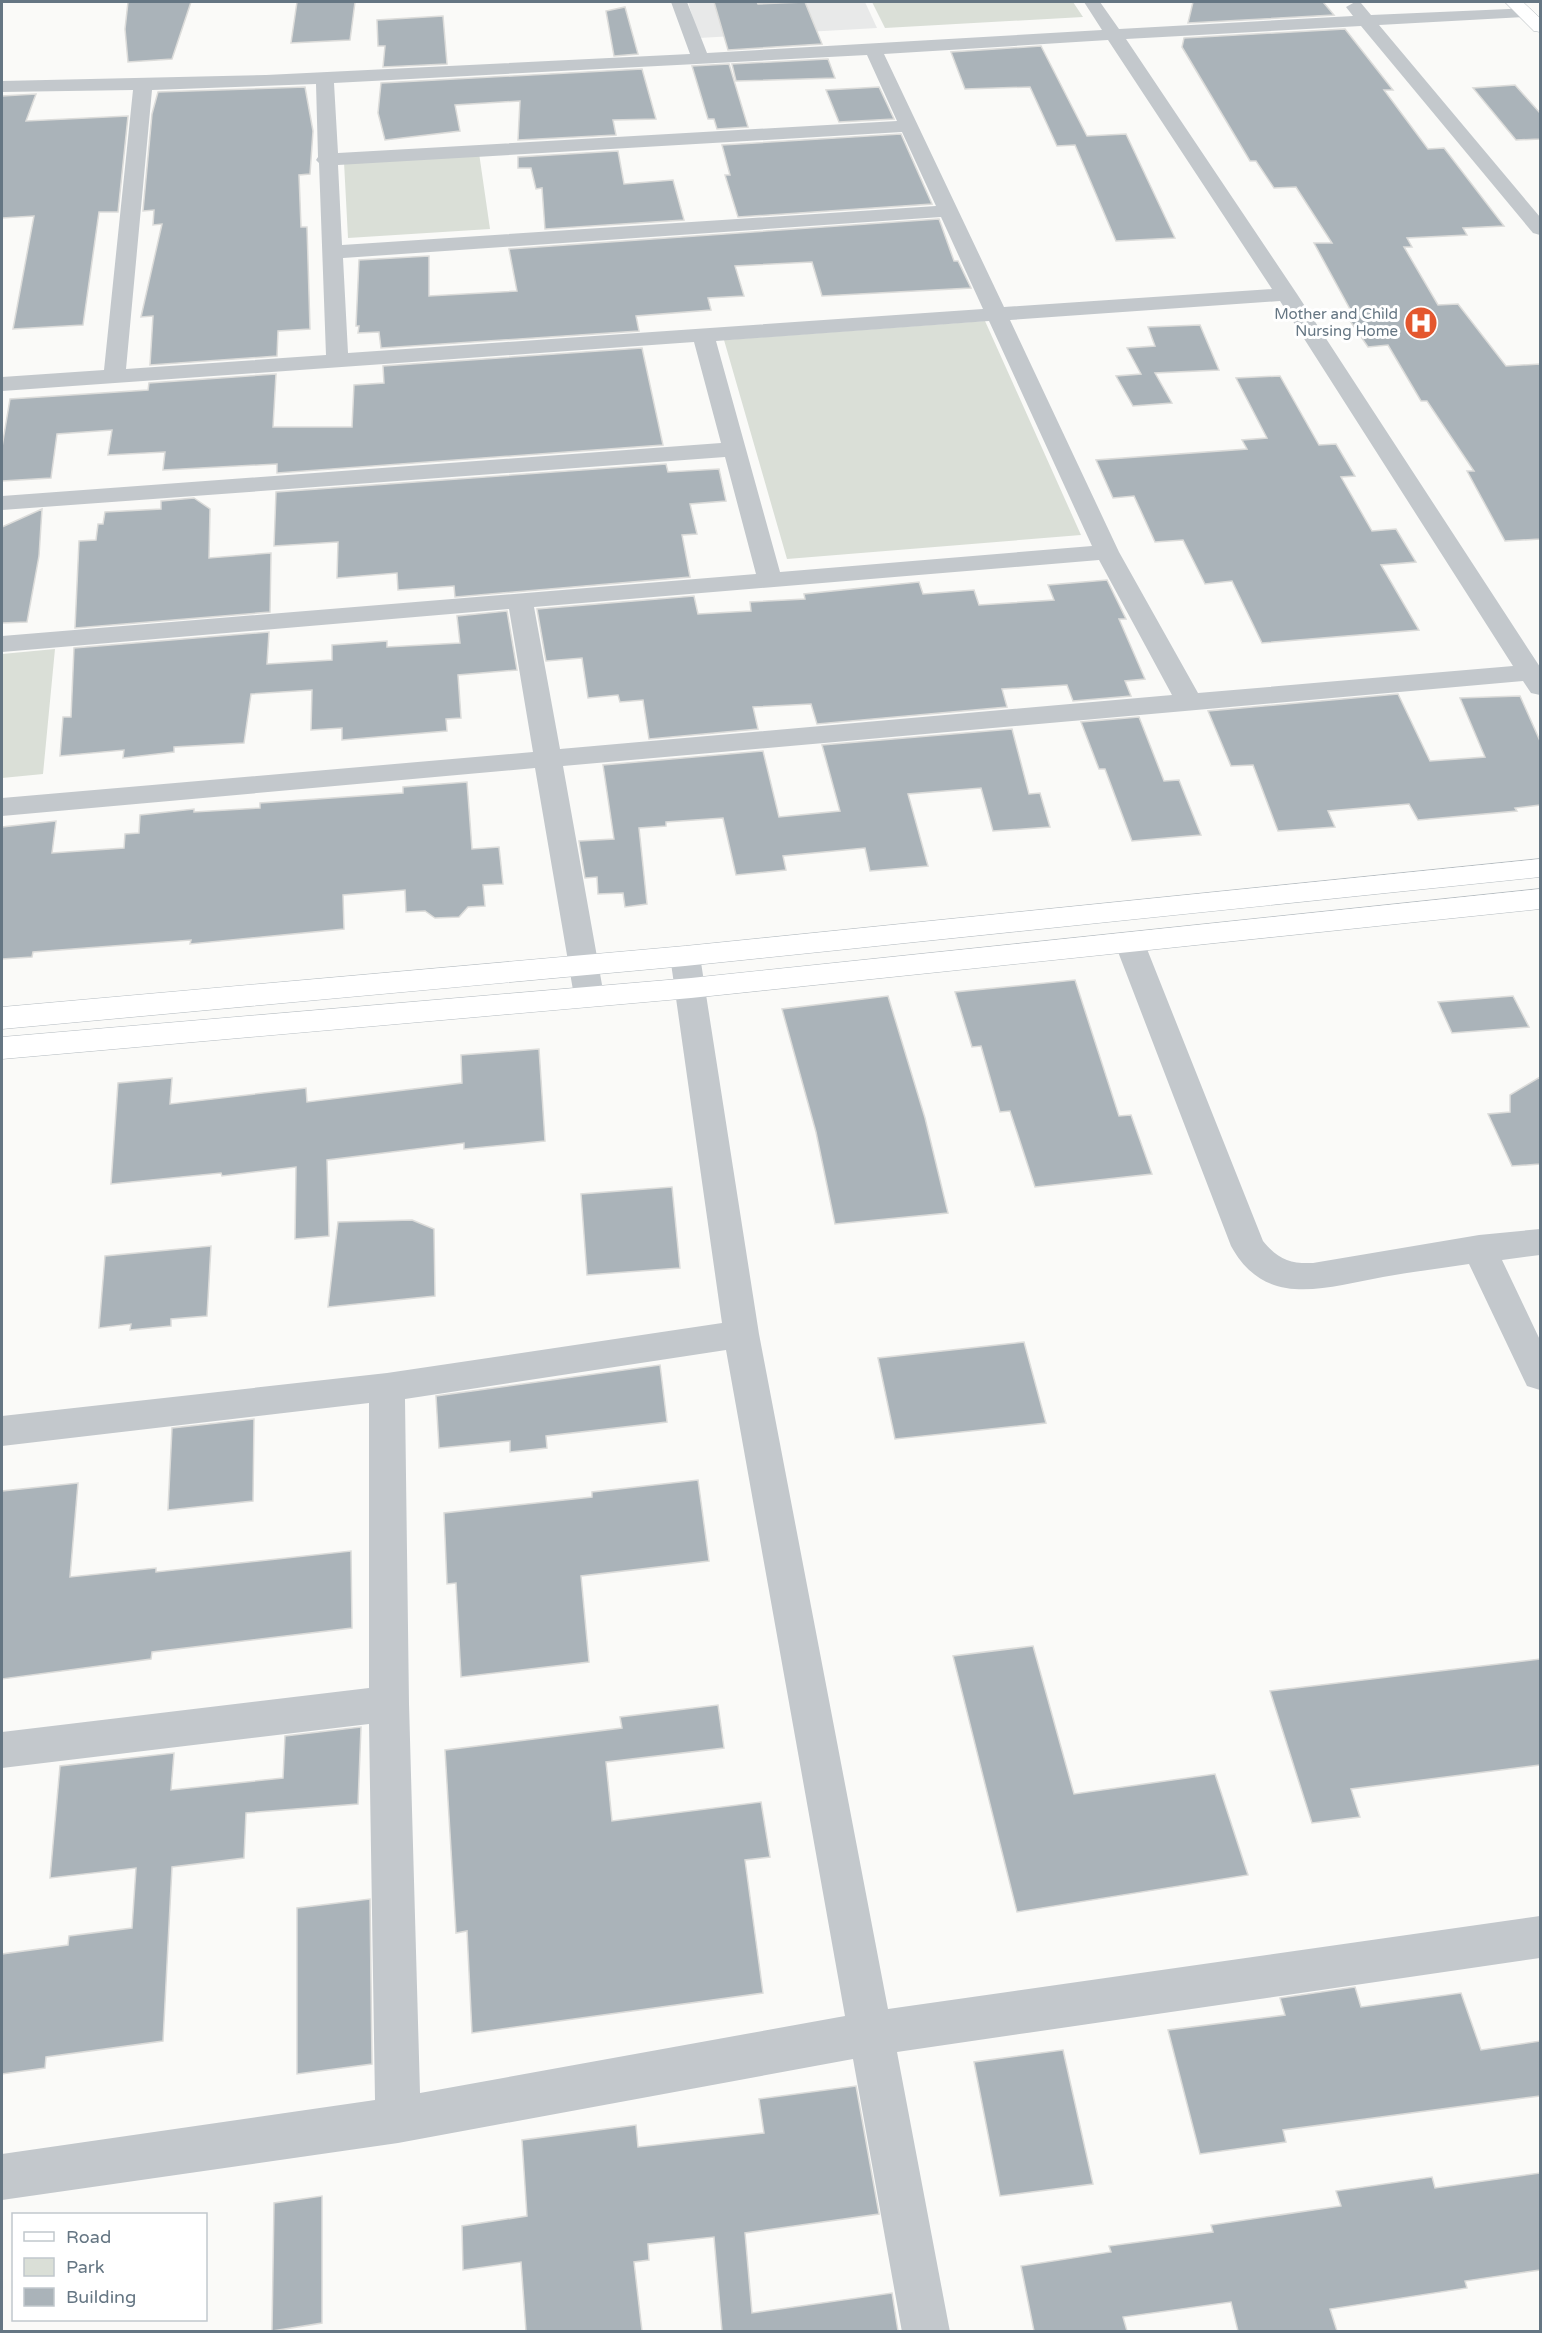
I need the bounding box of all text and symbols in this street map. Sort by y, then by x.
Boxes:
place label: Mother and Child Nursing Home [1274,305,1398,340]
hospital icon: Mother and Child Nursing Home [1403,305,1439,341]
legend [12,2213,207,2321]
text: Road [66,2226,111,2248]
text: Park [66,2256,105,2278]
text: Building [66,2286,136,2308]

